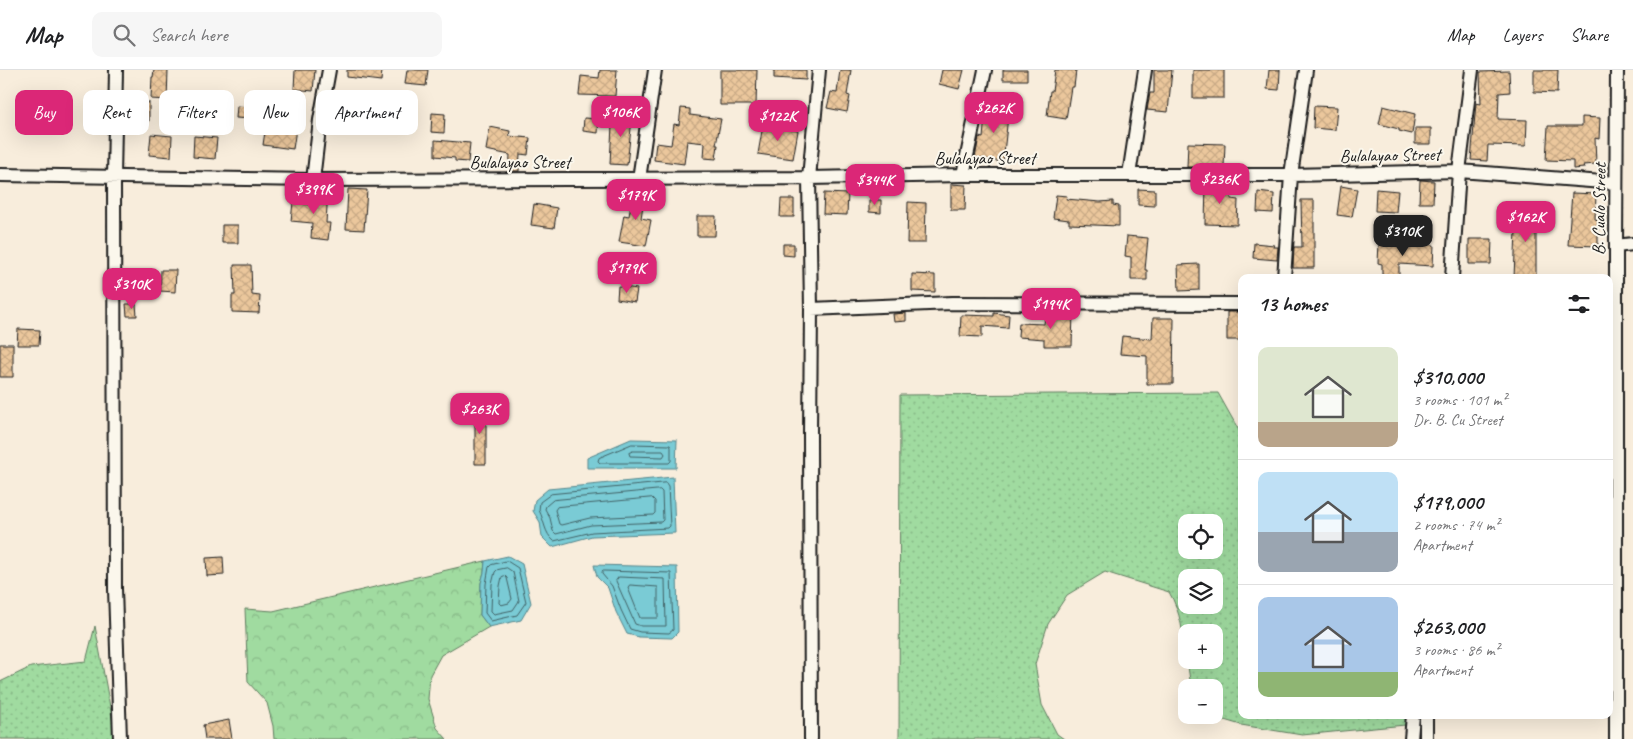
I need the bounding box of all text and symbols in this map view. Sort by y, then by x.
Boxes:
search box [92,12,442,57]
text: Map [25,20,62,50]
icon: search [110,21,138,49]
text: Search here [150,23,228,47]
text: Map [1447,24,1475,46]
text: Layers [1503,24,1542,46]
text: Share [1570,24,1608,46]
chip: Buy [15,90,73,135]
chip: Rent [83,90,149,135]
chip: Filters [159,90,234,135]
chip: New [244,90,306,135]
chip: Apartment [316,90,418,135]
pin: $262K [959,92,1029,134]
pin: $106K [586,96,656,138]
text: $262K [975,98,1013,118]
pin: $122K [743,100,813,142]
text: $106K [602,102,640,122]
text: $122K [760,106,796,126]
street label: Bulalayao Street [1339,143,1444,167]
street label: Bulalayao Street [935,147,1038,169]
street label: Bulalayao Street [470,151,573,173]
street label: B. Cualo Street [1587,161,1611,255]
pin: $236K [1185,162,1255,205]
pin: $344K [840,164,910,206]
text: $236K [1201,169,1239,189]
text: $344K [857,170,893,190]
pin: $399K [279,172,349,215]
pin: $179K [601,178,671,221]
text: $399K [296,179,332,199]
text: $179K [618,185,654,205]
pin: $162K [1491,200,1561,243]
text: $162K [1507,207,1545,227]
pin: $310K [1368,214,1438,257]
text: $310K [1385,221,1421,241]
pin: $179K [592,252,662,294]
text: $179K [609,258,645,278]
pin: $310K [97,268,167,310]
text: $310K [114,274,150,294]
pin: $194K [1016,288,1086,330]
icon: filters [1565,290,1593,318]
text: 13 homes [1258,291,1327,317]
text: $194K [1033,294,1069,314]
text: $310,000 [1413,364,1483,390]
icon: home [1298,367,1358,427]
text: 3 rooms · 101 m² [1413,390,1507,410]
pin: $263K [445,392,515,435]
text: $263K [461,399,499,419]
text: Dr. B. Cu Street [1413,410,1502,430]
text: $179,000 [1413,489,1483,515]
icon: home [1298,492,1358,552]
map controls [1178,514,1223,724]
button: locate [1178,514,1223,559]
text: 2 rooms · 74 m² [1413,515,1499,535]
text: Apartment [1413,535,1472,555]
button: layers [1178,569,1223,614]
text: $263,000 [1413,614,1484,640]
icon: home [1298,617,1358,677]
button: + [1178,624,1223,669]
text: 3 rooms · 86 m² [1413,640,1499,660]
text: Apartment [1413,660,1472,680]
button: − [1178,679,1223,724]

